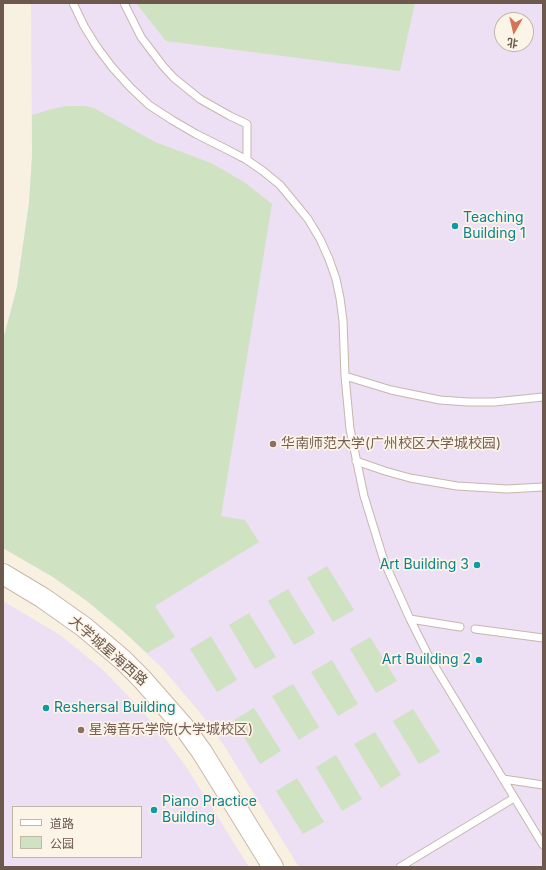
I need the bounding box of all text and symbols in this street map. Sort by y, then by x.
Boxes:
north arrow [494,12,534,52]
text: 北 [506,35,519,51]
place label: Teaching Building 1 [463,210,526,242]
marker: Teaching Building 1 [450,221,460,231]
place label: 华南师范大学(广州校区大学城校园) [281,436,501,452]
marker: 华南师范大学(广州校区大学城校园) [268,439,278,449]
place label: Art Building 3 [380,557,469,573]
marker: Art Building 3 [472,560,482,570]
street label: 大学城星海西路 [66,613,150,689]
place label: Art Building 2 [382,652,471,668]
marker: Art Building 2 [474,655,484,665]
place label: Reshersal Building [54,700,176,716]
marker: Reshersal Building [41,703,51,713]
place label: 星海音乐学院(大学城校区) [89,722,253,738]
marker: 星海音乐学院(大学城校区) [76,725,86,735]
place label: Piano Practice Building [162,794,257,826]
marker: Piano Practice Building [149,805,159,815]
legend [12,806,142,858]
text: 道路 [50,816,74,831]
text: 公园 [50,836,74,851]

